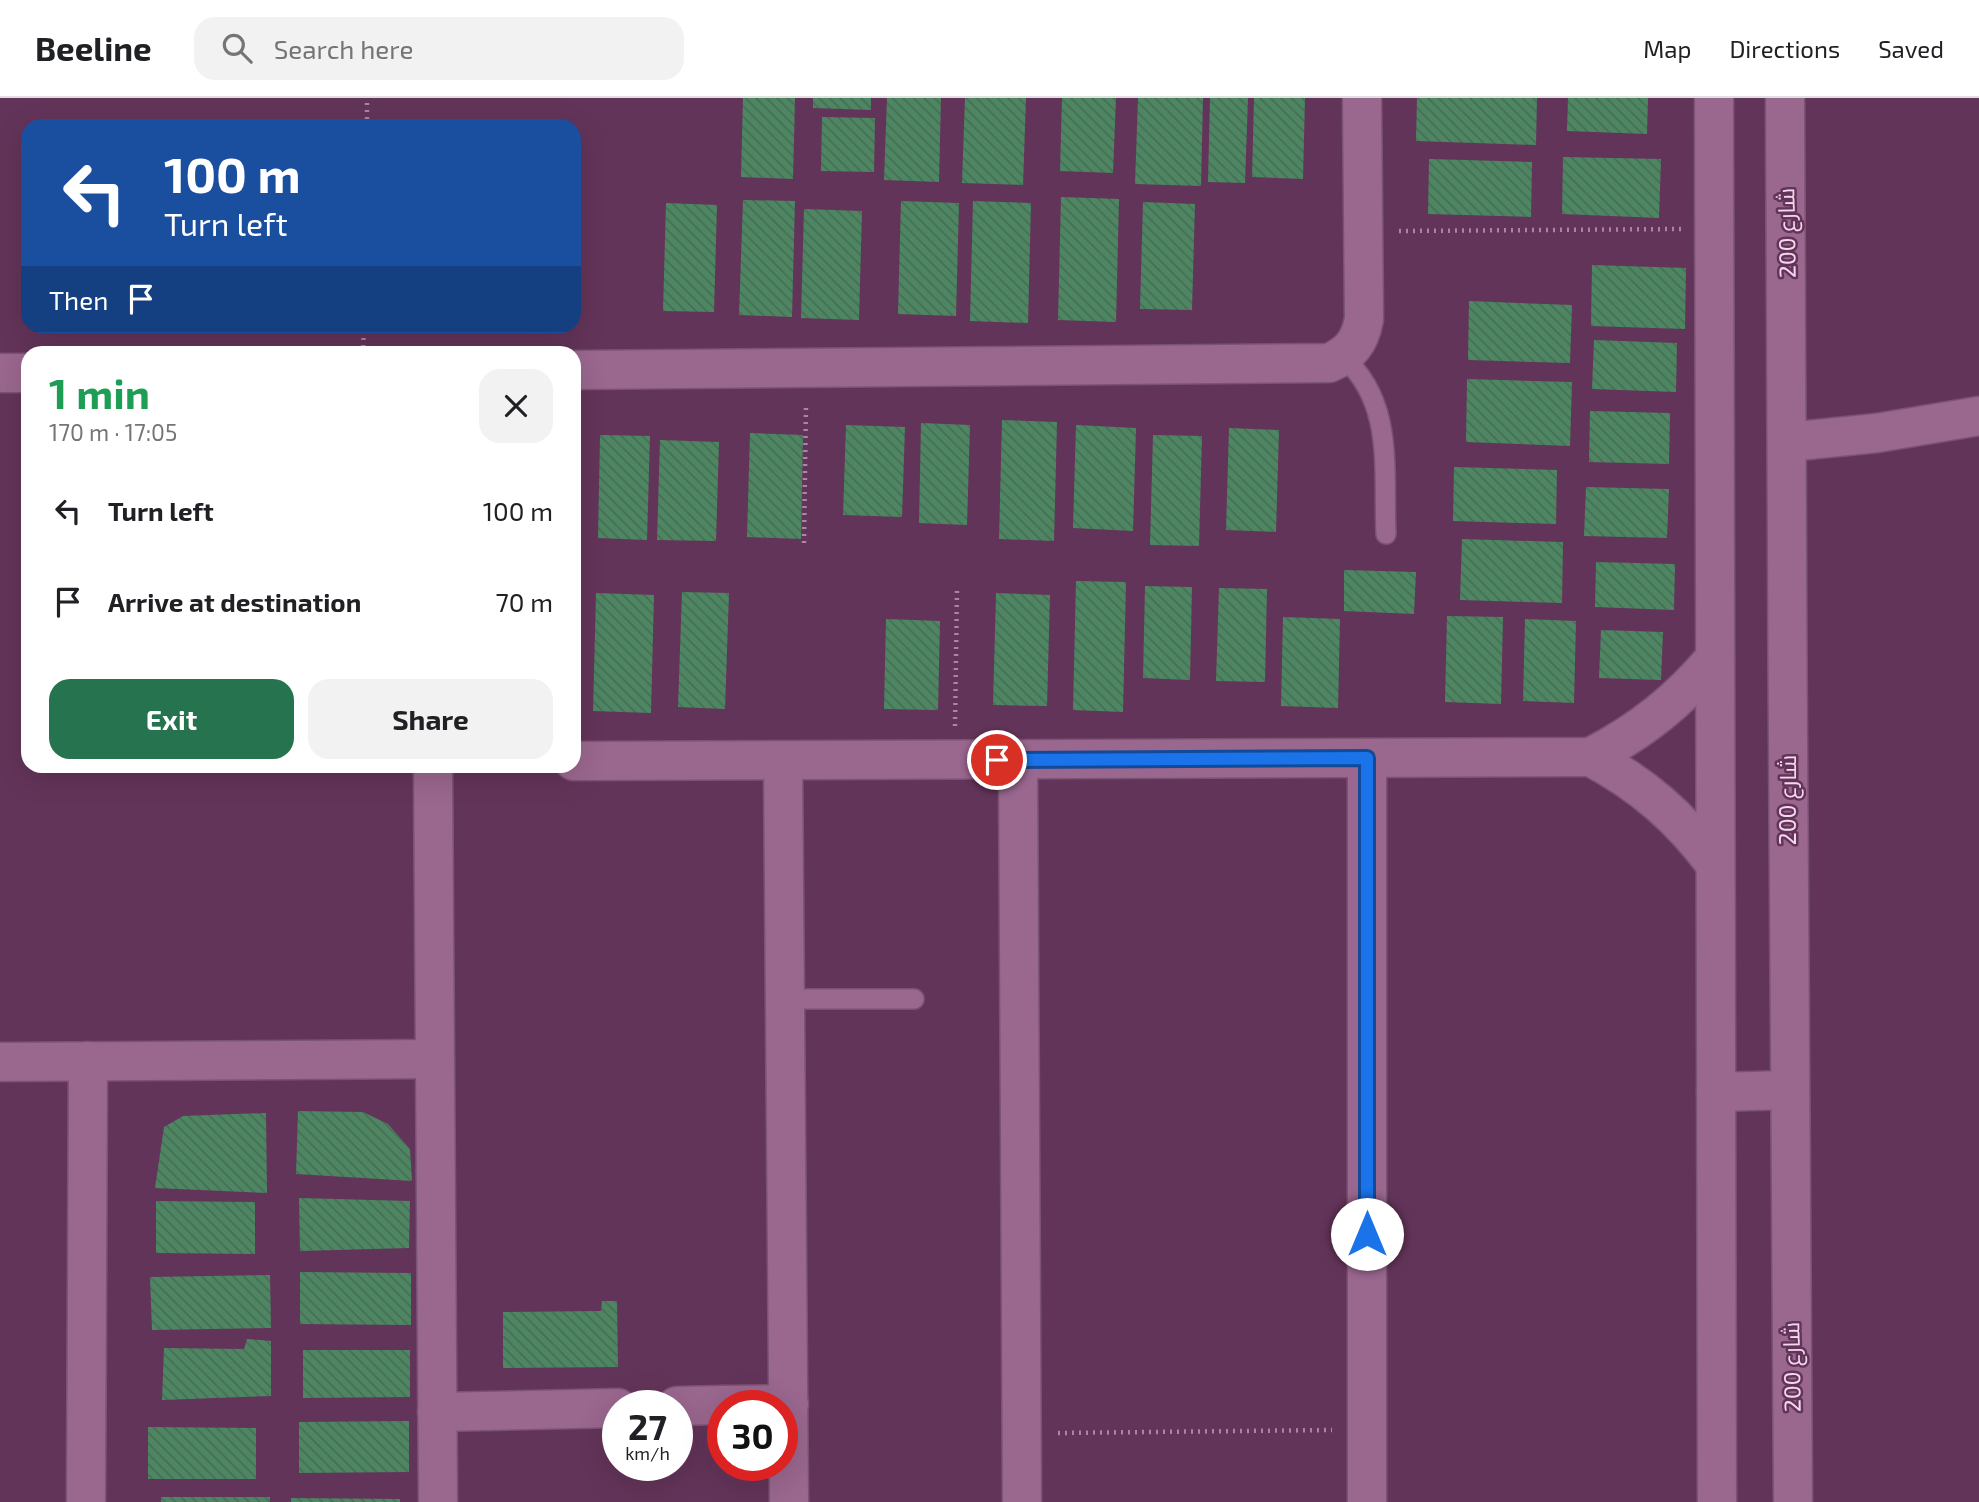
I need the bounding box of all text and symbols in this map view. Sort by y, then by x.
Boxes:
search box [194,17,684,80]
text: Beeline [35,28,152,68]
icon: search [218,29,256,67]
text: Search here [274,33,413,64]
text: Map [1643,34,1691,63]
text: Directions [1729,34,1840,63]
text: Saved [1878,34,1944,63]
text: 100 m [164,144,301,203]
icon: left [49,147,140,238]
street label: شارع 200 [1771,188,1804,278]
text: Turn left [164,204,288,242]
icon: arrive [122,280,160,318]
text: Then [49,284,108,315]
text: 1 min [49,367,150,417]
button: close [479,369,553,443]
text: 170 m · 17:05 [49,418,177,446]
icon: left [49,492,87,530]
text: Turn left [108,495,214,526]
text: 100 m [483,495,553,526]
icon: arrive [49,583,87,621]
text: Arrive at destination [108,586,361,617]
text: 70 m [495,586,553,617]
button: Exit [49,679,294,759]
button: Share [308,679,553,759]
pin [967,730,1027,790]
icon: arrive [978,741,1016,779]
street label: شارع 200 [1773,755,1804,845]
position arrow [1330,1197,1404,1271]
street label: شارع 200 [1776,1322,1809,1412]
speed limit sign: 30 [707,1390,798,1481]
text: 27 [628,1405,667,1447]
text: km/h [625,1442,670,1464]

